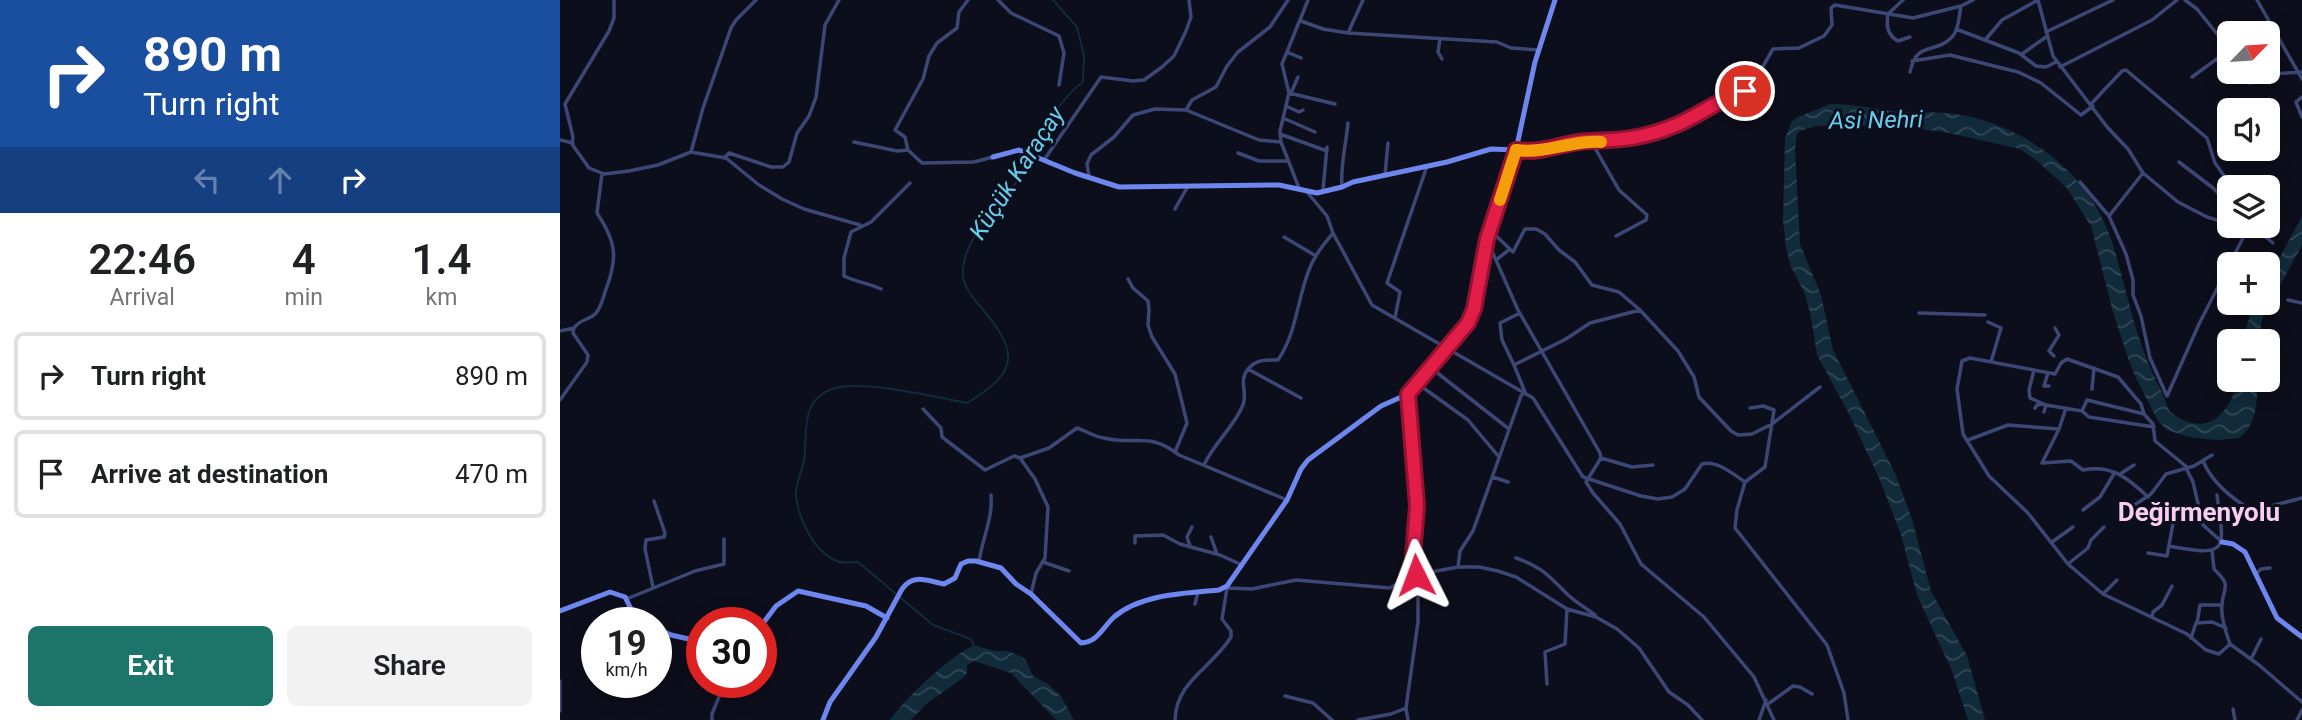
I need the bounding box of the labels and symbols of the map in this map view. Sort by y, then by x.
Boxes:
north arrow [2217,21,2280,84]
pin [1715,61,1775,121]
water label: Küçük Karaçay [964,100,1071,245]
water label: Asi Nehri [1828,105,1924,135]
district label: Değirmenyolu [2118,497,2280,527]
position arrow [1379,538,1453,612]
speed limit sign: 30 [686,607,777,698]

